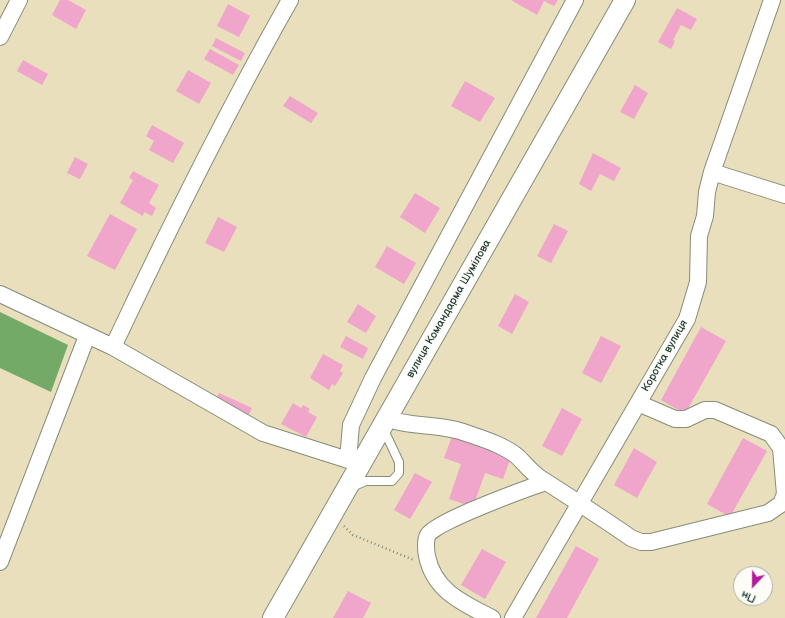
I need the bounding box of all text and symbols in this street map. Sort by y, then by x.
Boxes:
street label: вулиця Командарма Шумілова [404,237,494,381]
street label: Коротка вулиця [639,318,691,394]
north arrow [733,566,773,606]
text: Пн [739,588,758,605]

